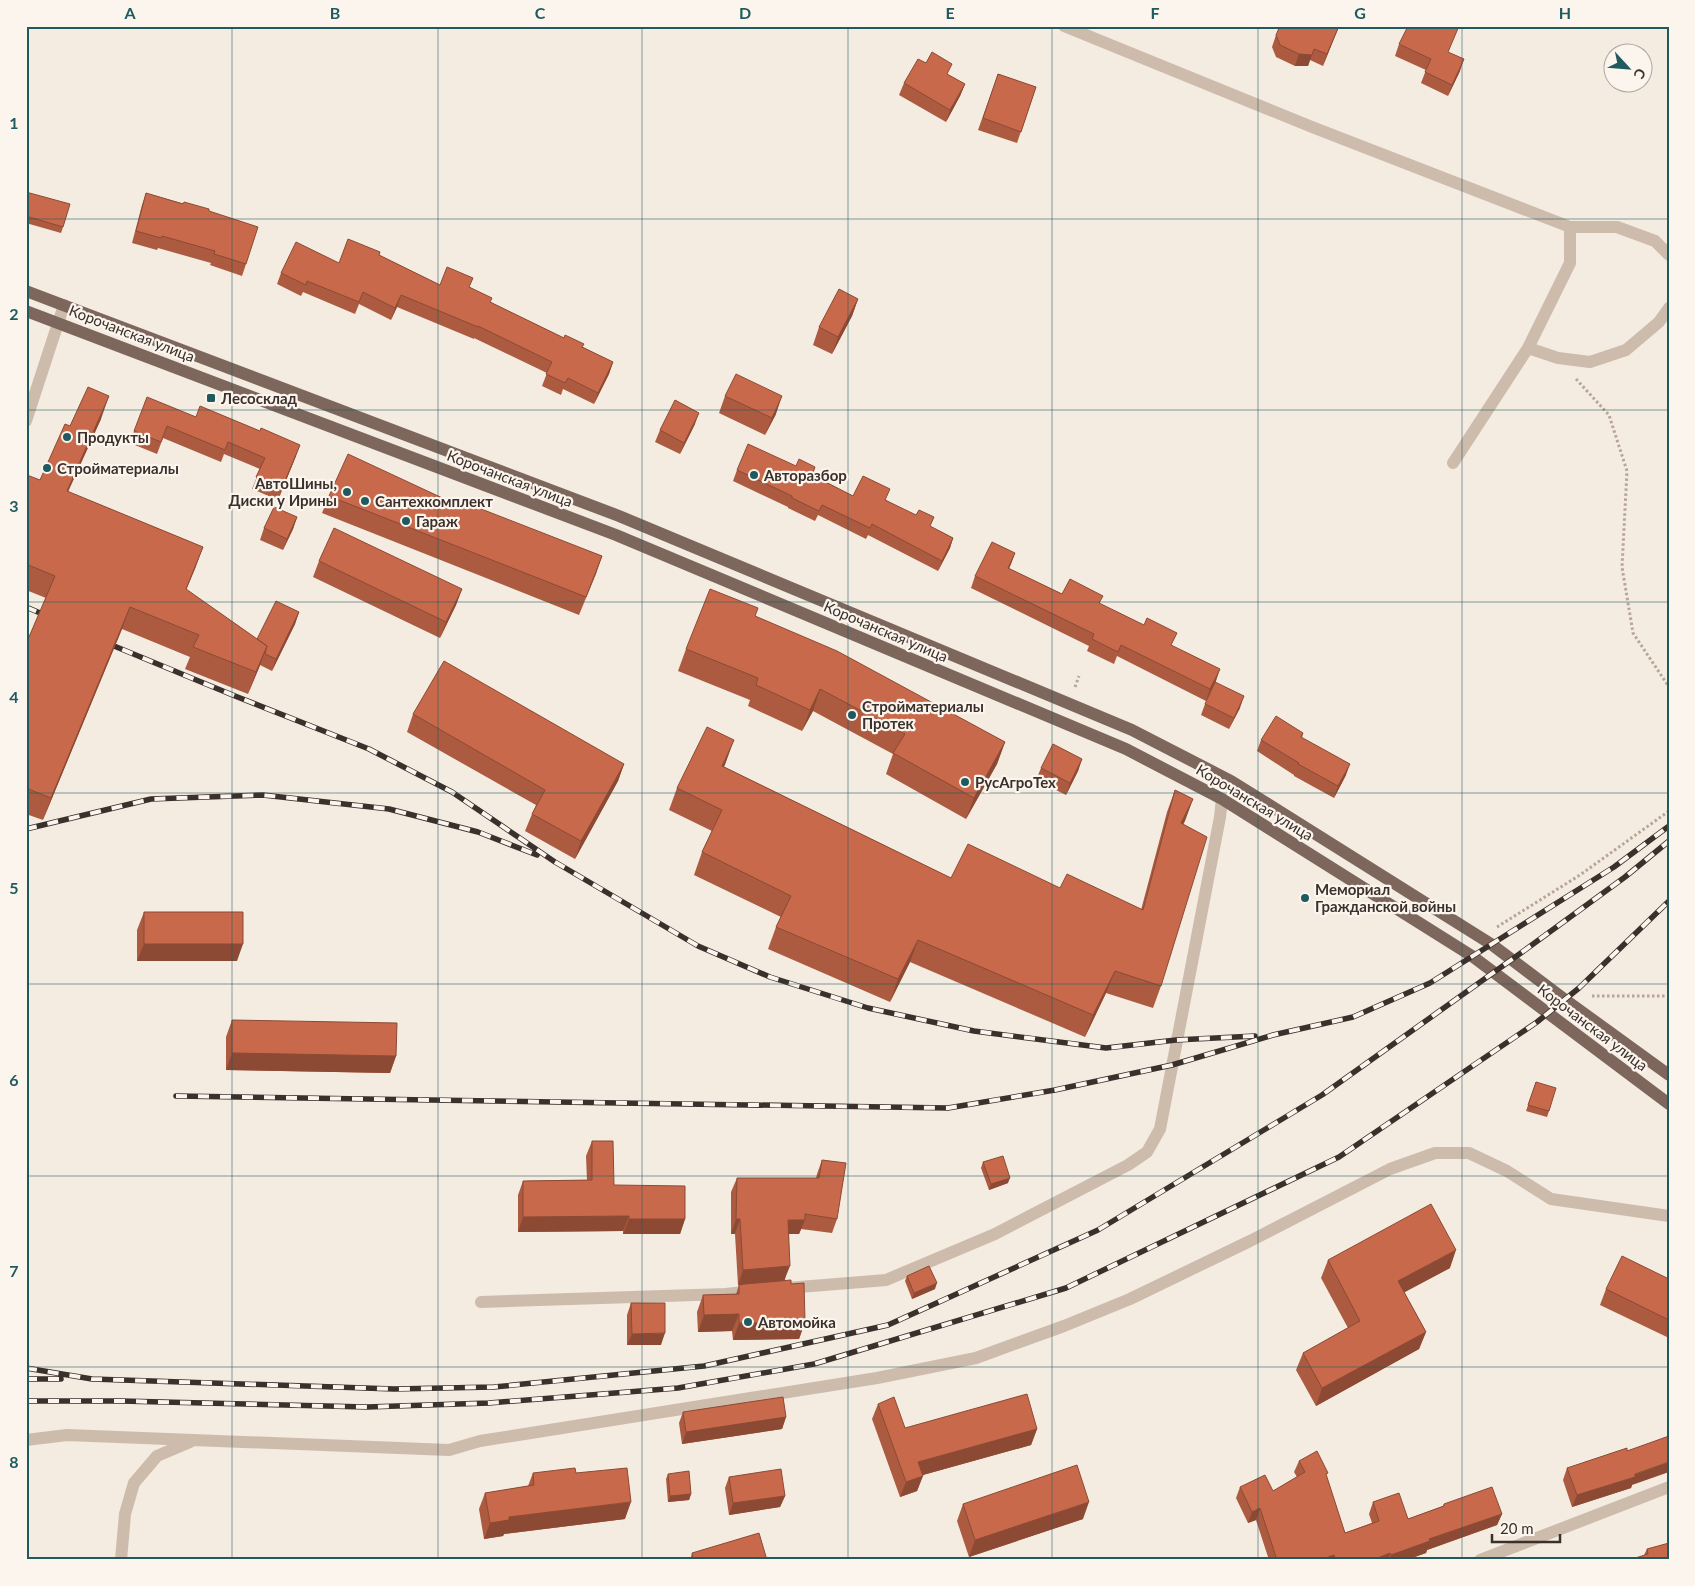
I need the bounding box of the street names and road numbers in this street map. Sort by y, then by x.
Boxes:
street label: Корочанская улица [67,301,197,365]
street label: Корочанская улица [445,446,575,510]
street label: Корочанская улица [821,597,951,665]
street label: Корочанская улица [1193,760,1317,844]
street label: Корочанская улица [1534,980,1652,1074]

